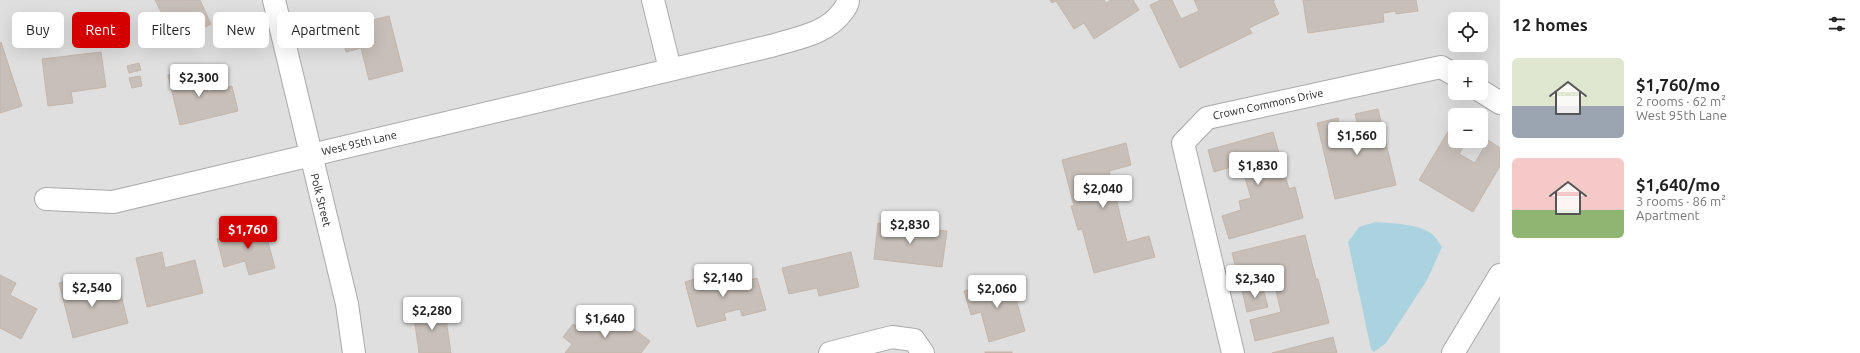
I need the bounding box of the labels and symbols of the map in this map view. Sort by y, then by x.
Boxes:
pin: $2,300 [166,64,232,98]
street label: Crown Commons Drive [1212,86,1324,122]
pin: $1,560 [1324,122,1390,156]
street label: West 95th Lane [320,129,398,157]
pin: $1,830 [1225,152,1291,186]
street label: Polk Street [309,172,334,229]
pin: $2,040 [1070,175,1136,209]
pin: $2,830 [877,211,943,245]
pin: $1,760 [215,216,281,250]
pin: $2,140 [690,264,756,298]
pin: $2,340 [1222,265,1288,299]
pin: $2,540 [59,274,125,308]
pin: $2,060 [964,275,1030,309]
pin: $2,280 [399,297,465,331]
pin: $1,640 [572,305,638,339]

